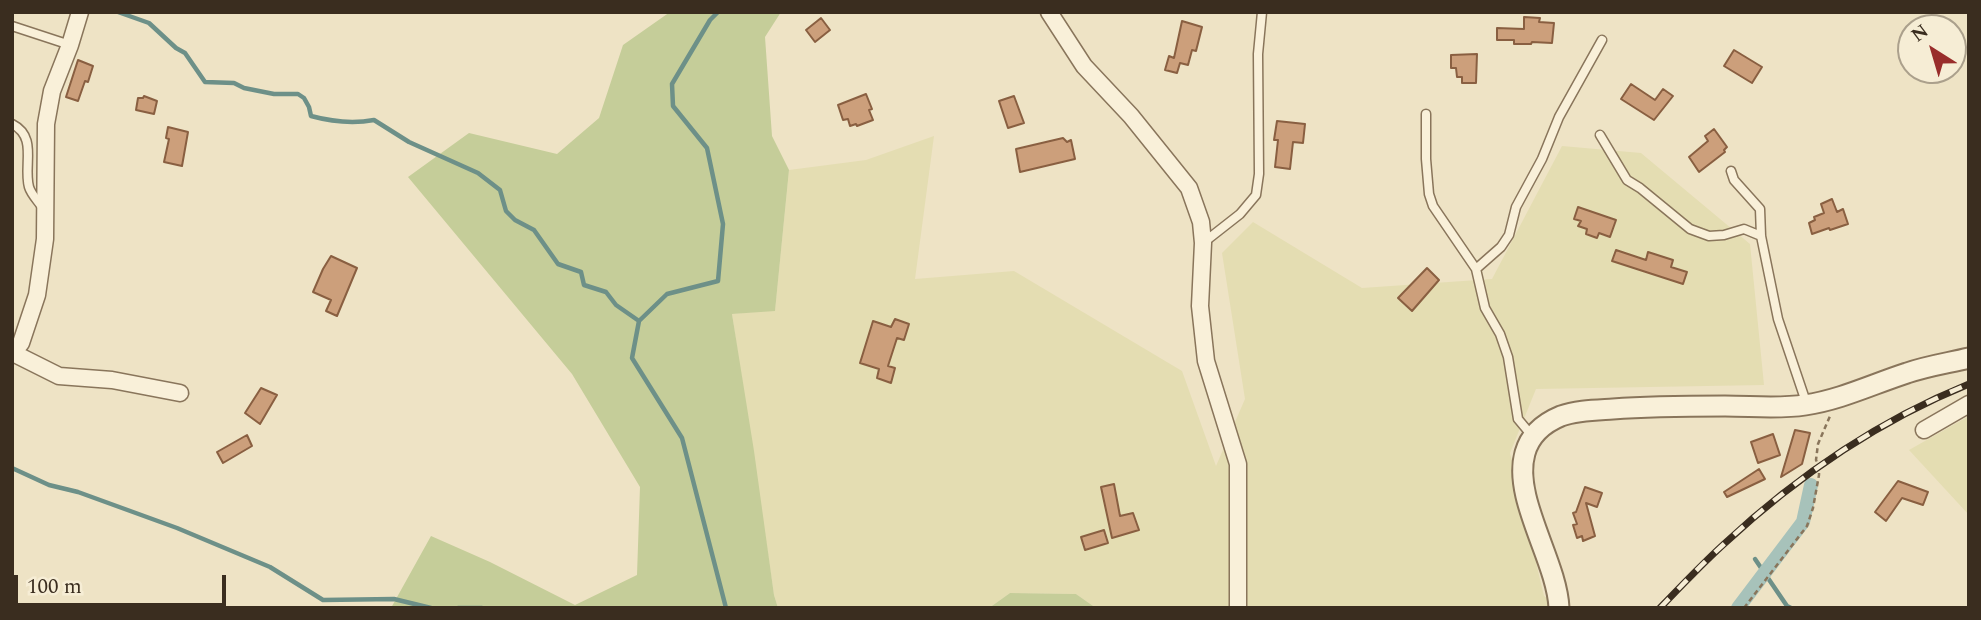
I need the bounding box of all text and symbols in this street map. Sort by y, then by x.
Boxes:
north arrow [1897,14,1967,84]
text: N [1905,17,1935,50]
scale bar [18,560,229,604]
text: 100 m [27,571,82,603]

